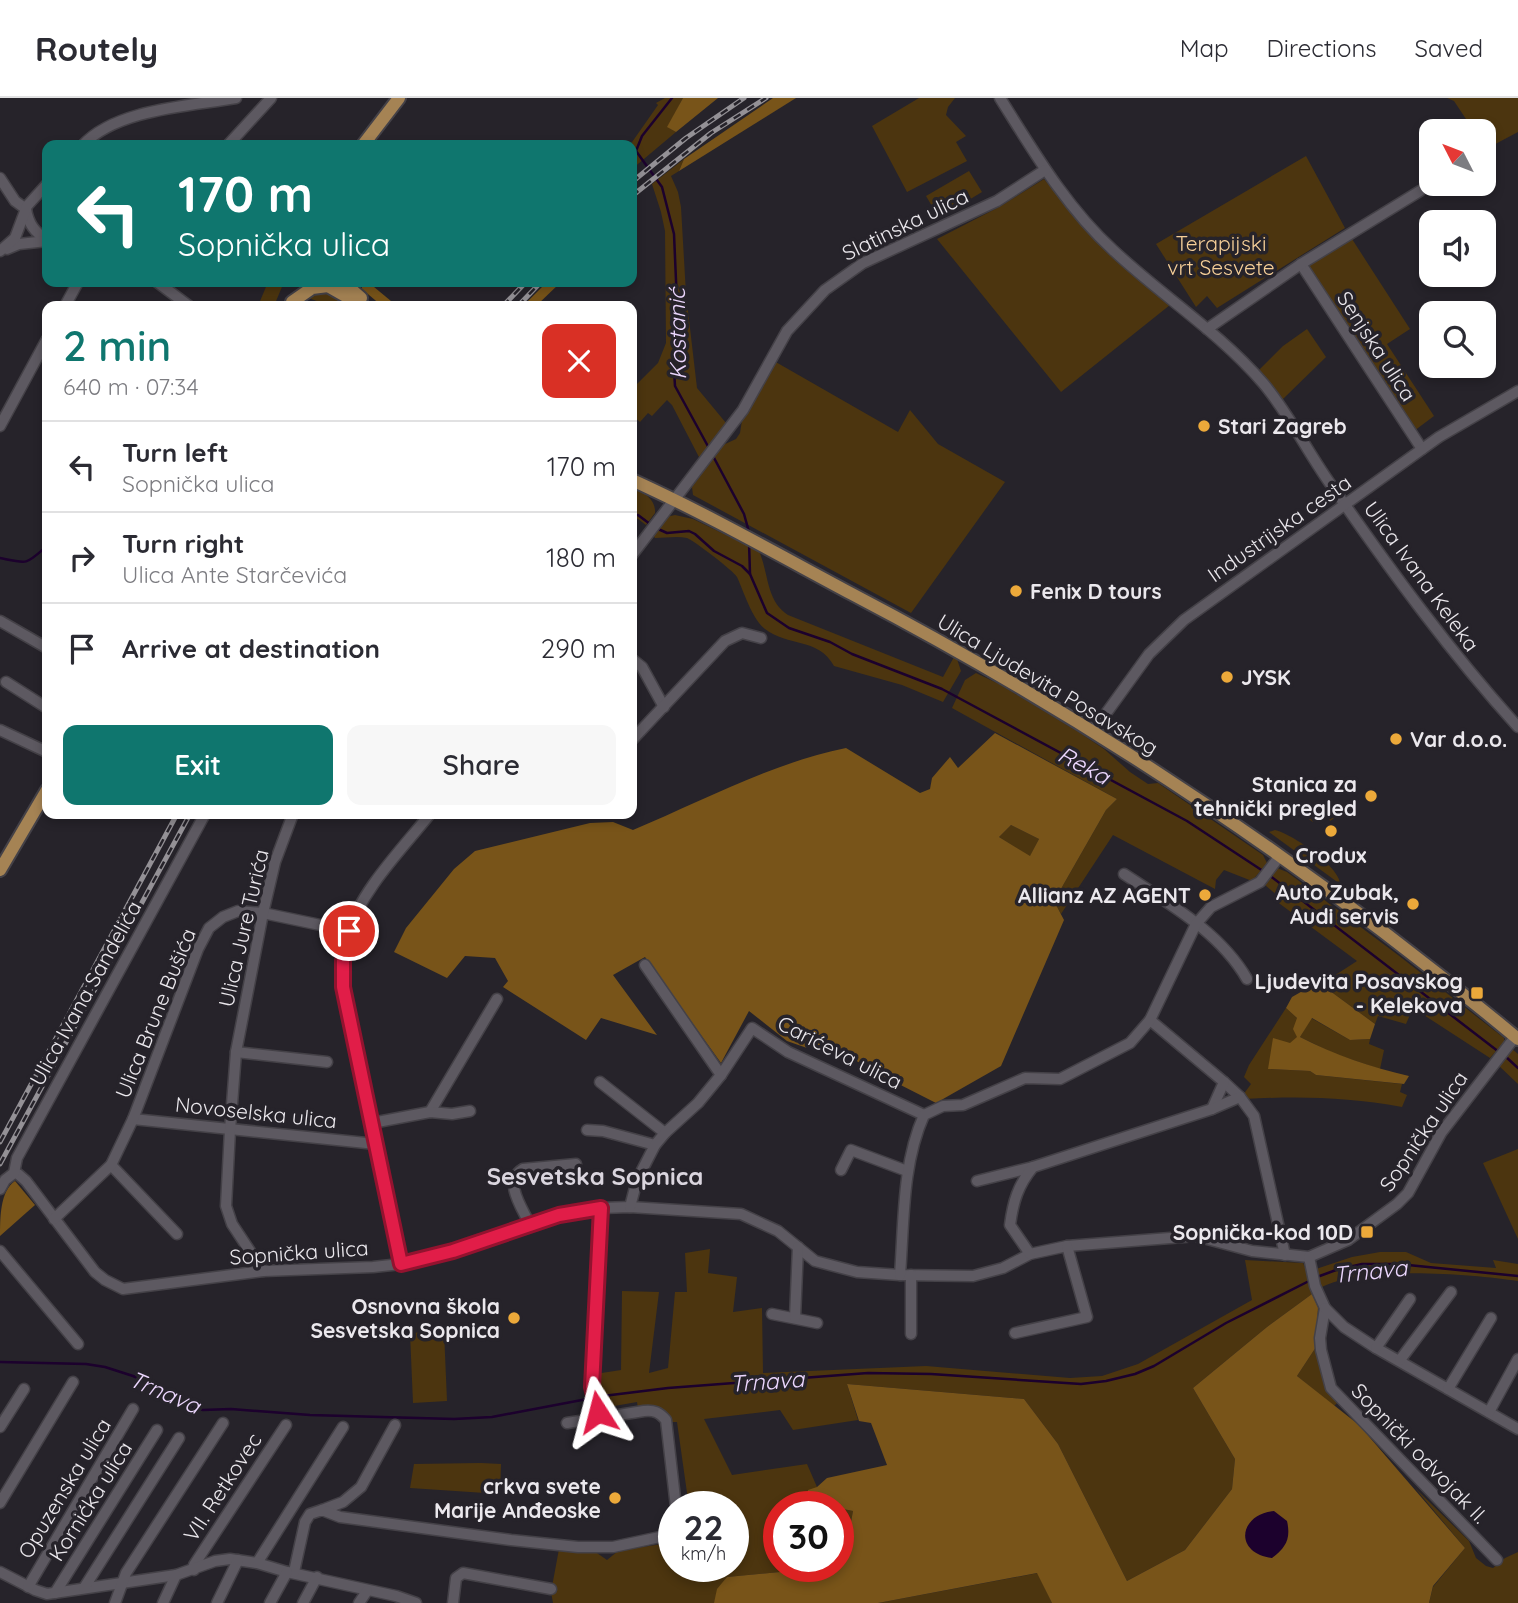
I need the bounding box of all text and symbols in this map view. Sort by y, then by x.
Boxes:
text: Routely [35,28,158,69]
text: Map [1180,33,1229,63]
text: Directions [1267,33,1377,63]
text: Saved [1415,33,1483,63]
north arrow [1419,119,1496,196]
map controls [1419,119,1496,378]
text: 170 m [178,163,313,224]
icon: left [63,168,154,259]
street label: Slatinska ulica [838,182,972,266]
button: sound [1419,210,1496,287]
text: Sopnička ulica [178,224,390,264]
park label: Terapijski vrt Sesvete [1167,230,1275,280]
water label: Kostanić [662,286,692,380]
street label: Senjska ulica [1332,286,1422,406]
button: search [1419,301,1496,378]
text: 2 min [63,319,171,372]
button: close [542,324,616,398]
text: 640 m · 07:34 [63,372,199,401]
place label: Stari Zagreb [1218,413,1347,439]
marker: Stari Zagreb [1196,418,1212,434]
text: Turn left [122,436,229,469]
icon: left [63,448,101,486]
text: 170 m [547,450,616,483]
text: Sopnička ulica [122,469,274,498]
street label: Industrijska cesta [1202,469,1356,587]
street label: Ulica Ivana Keleka [1359,496,1485,656]
text: Turn right [122,527,244,560]
icon: right [63,539,101,577]
text: 180 m [546,541,616,574]
text: Ulica Ante Starčevića [122,560,347,589]
place label: Fenix D tours [1030,578,1162,604]
marker: Fenix D tours [1008,583,1024,599]
street label: Ulica Ljudevita Posavskog [933,608,1163,760]
icon: arrive [63,630,101,668]
text: Arrive at destination [122,632,380,665]
text: 290 m [541,632,616,665]
place label: JYSK [1241,664,1291,690]
marker: JYSK [1219,669,1235,685]
button: Exit [63,725,333,805]
button: Share [347,725,616,805]
place label: Var d.o.o. [1410,726,1507,752]
marker: Var d.o.o. [1388,731,1404,747]
water label: Reka [1053,739,1116,791]
place label: Stanica za tehnički pregled [1194,771,1357,821]
marker: Stanica za tehnički pregled [1363,788,1379,804]
marker: Crodux [1323,823,1339,839]
place label: Crodux [1295,842,1367,868]
street label: Ulica Jure Turića [212,847,274,1009]
place label: Auto Zubak, Audi servis [1276,879,1399,929]
place label: Allianz AZ AGENT [1018,882,1191,908]
marker: Allianz AZ AGENT [1197,887,1213,903]
street label: Ulica Ivana Sandelića [23,896,147,1090]
marker: Auto Zubak, Audi servis [1405,896,1421,912]
pin [319,901,379,961]
icon: arrive [330,912,368,950]
street label: Ulica Brune Bušića [109,924,201,1102]
place label: Ljudevita Posavskog - Kelekova [1255,968,1463,1018]
marker: Ljudevita Posavskog - Kelekova [1469,985,1485,1001]
street label: Carićeva ulica [773,1010,907,1094]
street label: Sopnička ulica [1373,1066,1473,1196]
street label: Novoselska ulica [174,1091,338,1133]
district label: Sesvetska Sopnica [487,1161,703,1191]
place label: Sopnička-kod 10D [1173,1219,1353,1245]
marker: Sopnička-kod 10D [1359,1224,1375,1240]
street label: Sopnička ulica [229,1234,369,1270]
water label: Trnava [1331,1253,1410,1289]
place label: Osnovna škola Sesvetska Sopnica [310,1293,500,1343]
marker: Osnovna škola Sesvetska Sopnica [506,1310,522,1326]
water label: Trnava [125,1364,206,1420]
water label: Trnava [729,1364,806,1398]
position arrow [561,1375,635,1449]
street label: Sopnički odvojak II. [1346,1377,1494,1529]
street label: Opuzenska ulica [12,1413,116,1563]
street label: VII. Retkovec [177,1428,267,1546]
street label: Kornićka ulica [43,1436,137,1566]
place label: crkva svete Marije Anđeoske [434,1473,601,1523]
marker: crkva svete Marije Anđeoske [607,1490,623,1506]
speed limit sign: 30 [763,1491,854,1582]
text: 22 [684,1505,723,1549]
text: km/h [681,1542,726,1565]

